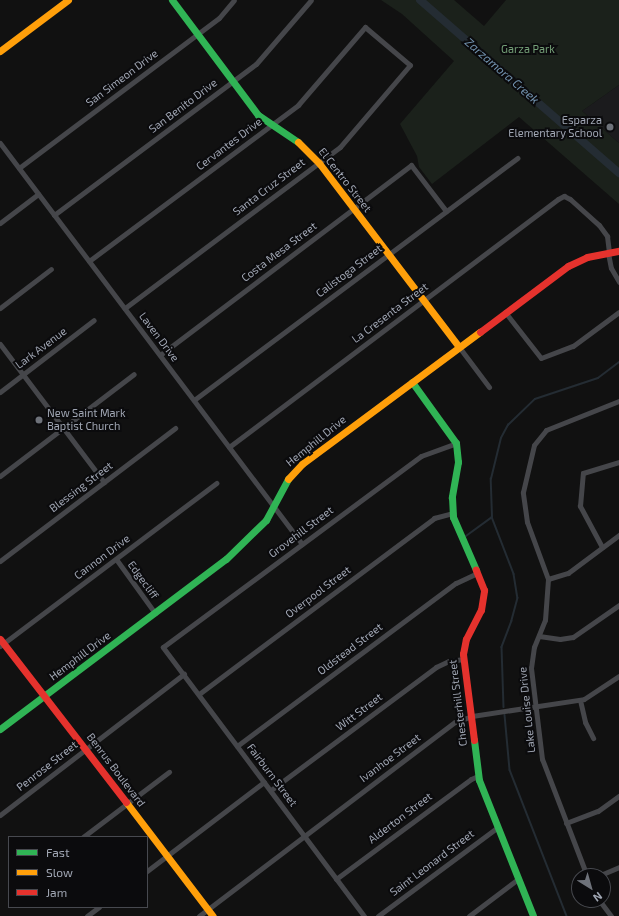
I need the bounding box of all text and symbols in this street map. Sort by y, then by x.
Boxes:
water label: Zarzamora Creek [462,35,542,107]
park label: Garza Park [501,42,555,56]
street label: San Simeon Drive [83,47,161,109]
street label: San Benito Drive [146,76,220,136]
place label: Esparza Elementary School [508,114,602,140]
street label: Cervantes Drive [193,115,265,173]
marker: Esparza Elementary School [605,122,615,132]
street label: El Centro Street [316,145,374,215]
street label: Santa Cruz Street [230,156,308,218]
street label: Costa Mesa Street [239,219,319,285]
street label: Calistoga Street [313,242,385,300]
street label: La Cresenta Street [349,280,431,346]
street label: Laven Drive [136,310,182,364]
street label: Lark Avenue [13,324,69,372]
place label: New Saint Mark Baptist Church [47,407,126,433]
street label: Hemphill Drive [283,413,349,469]
marker: New Saint Mark Baptist Church [34,415,44,425]
street label: Blessing Street [47,459,115,515]
street label: Grovehill Street [266,503,336,561]
street label: Cannon Drive [72,532,132,582]
street label: Edgecliff [125,558,161,602]
street label: Overpool Street [283,563,353,621]
street label: Oldstead Street [315,620,385,678]
street label: Hemphill Drive [47,629,113,683]
street label: Chesterhill Street [446,659,470,747]
street label: Lake Louise Drive [516,666,538,754]
street label: Witt Street [333,690,385,734]
street label: Benrus Boulevard [84,731,148,809]
street label: Ivanhoe Street [357,731,423,785]
street label: Penrose Street [14,738,80,794]
street label: Fairburn Street [244,741,300,809]
street label: Alderton Street [365,790,435,846]
street label: Saint Leonard Street [387,827,477,899]
legend [8,836,148,908]
text: Fast [46,845,69,859]
text: Slow [46,865,73,879]
north arrow [571,868,611,908]
text: Jam [46,885,67,899]
text: N [591,890,605,905]

